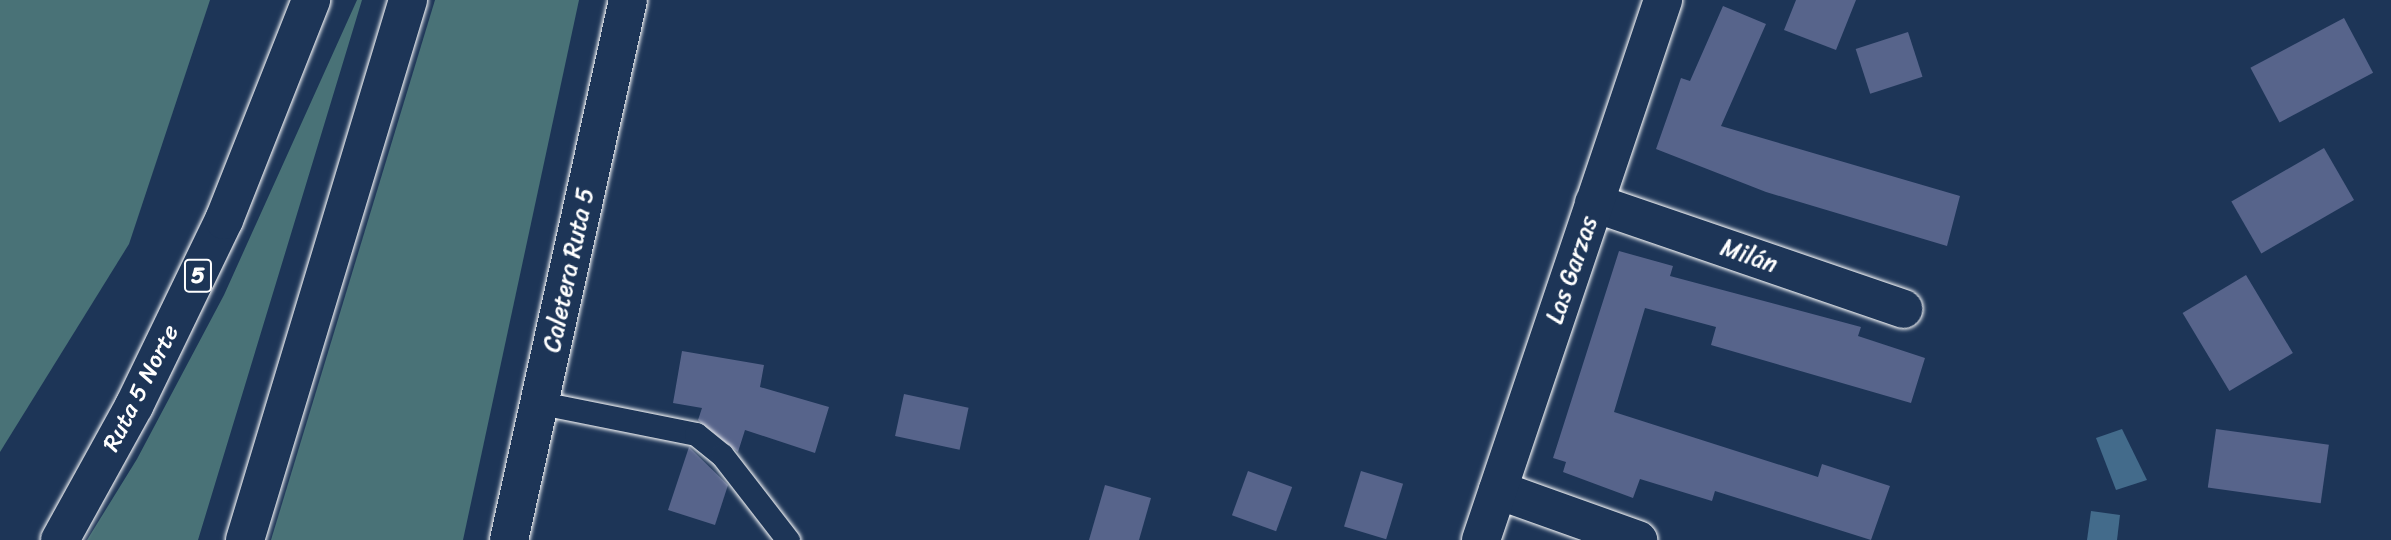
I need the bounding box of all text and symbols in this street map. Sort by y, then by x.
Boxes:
street label: Caletera Ruta 5 [538,185,600,355]
street label: Las Garzas [1540,213,1604,327]
street label: Milán [1717,233,1781,279]
road number: 5 [182,256,214,296]
street label: Ruta 5 Norte [97,320,185,456]

